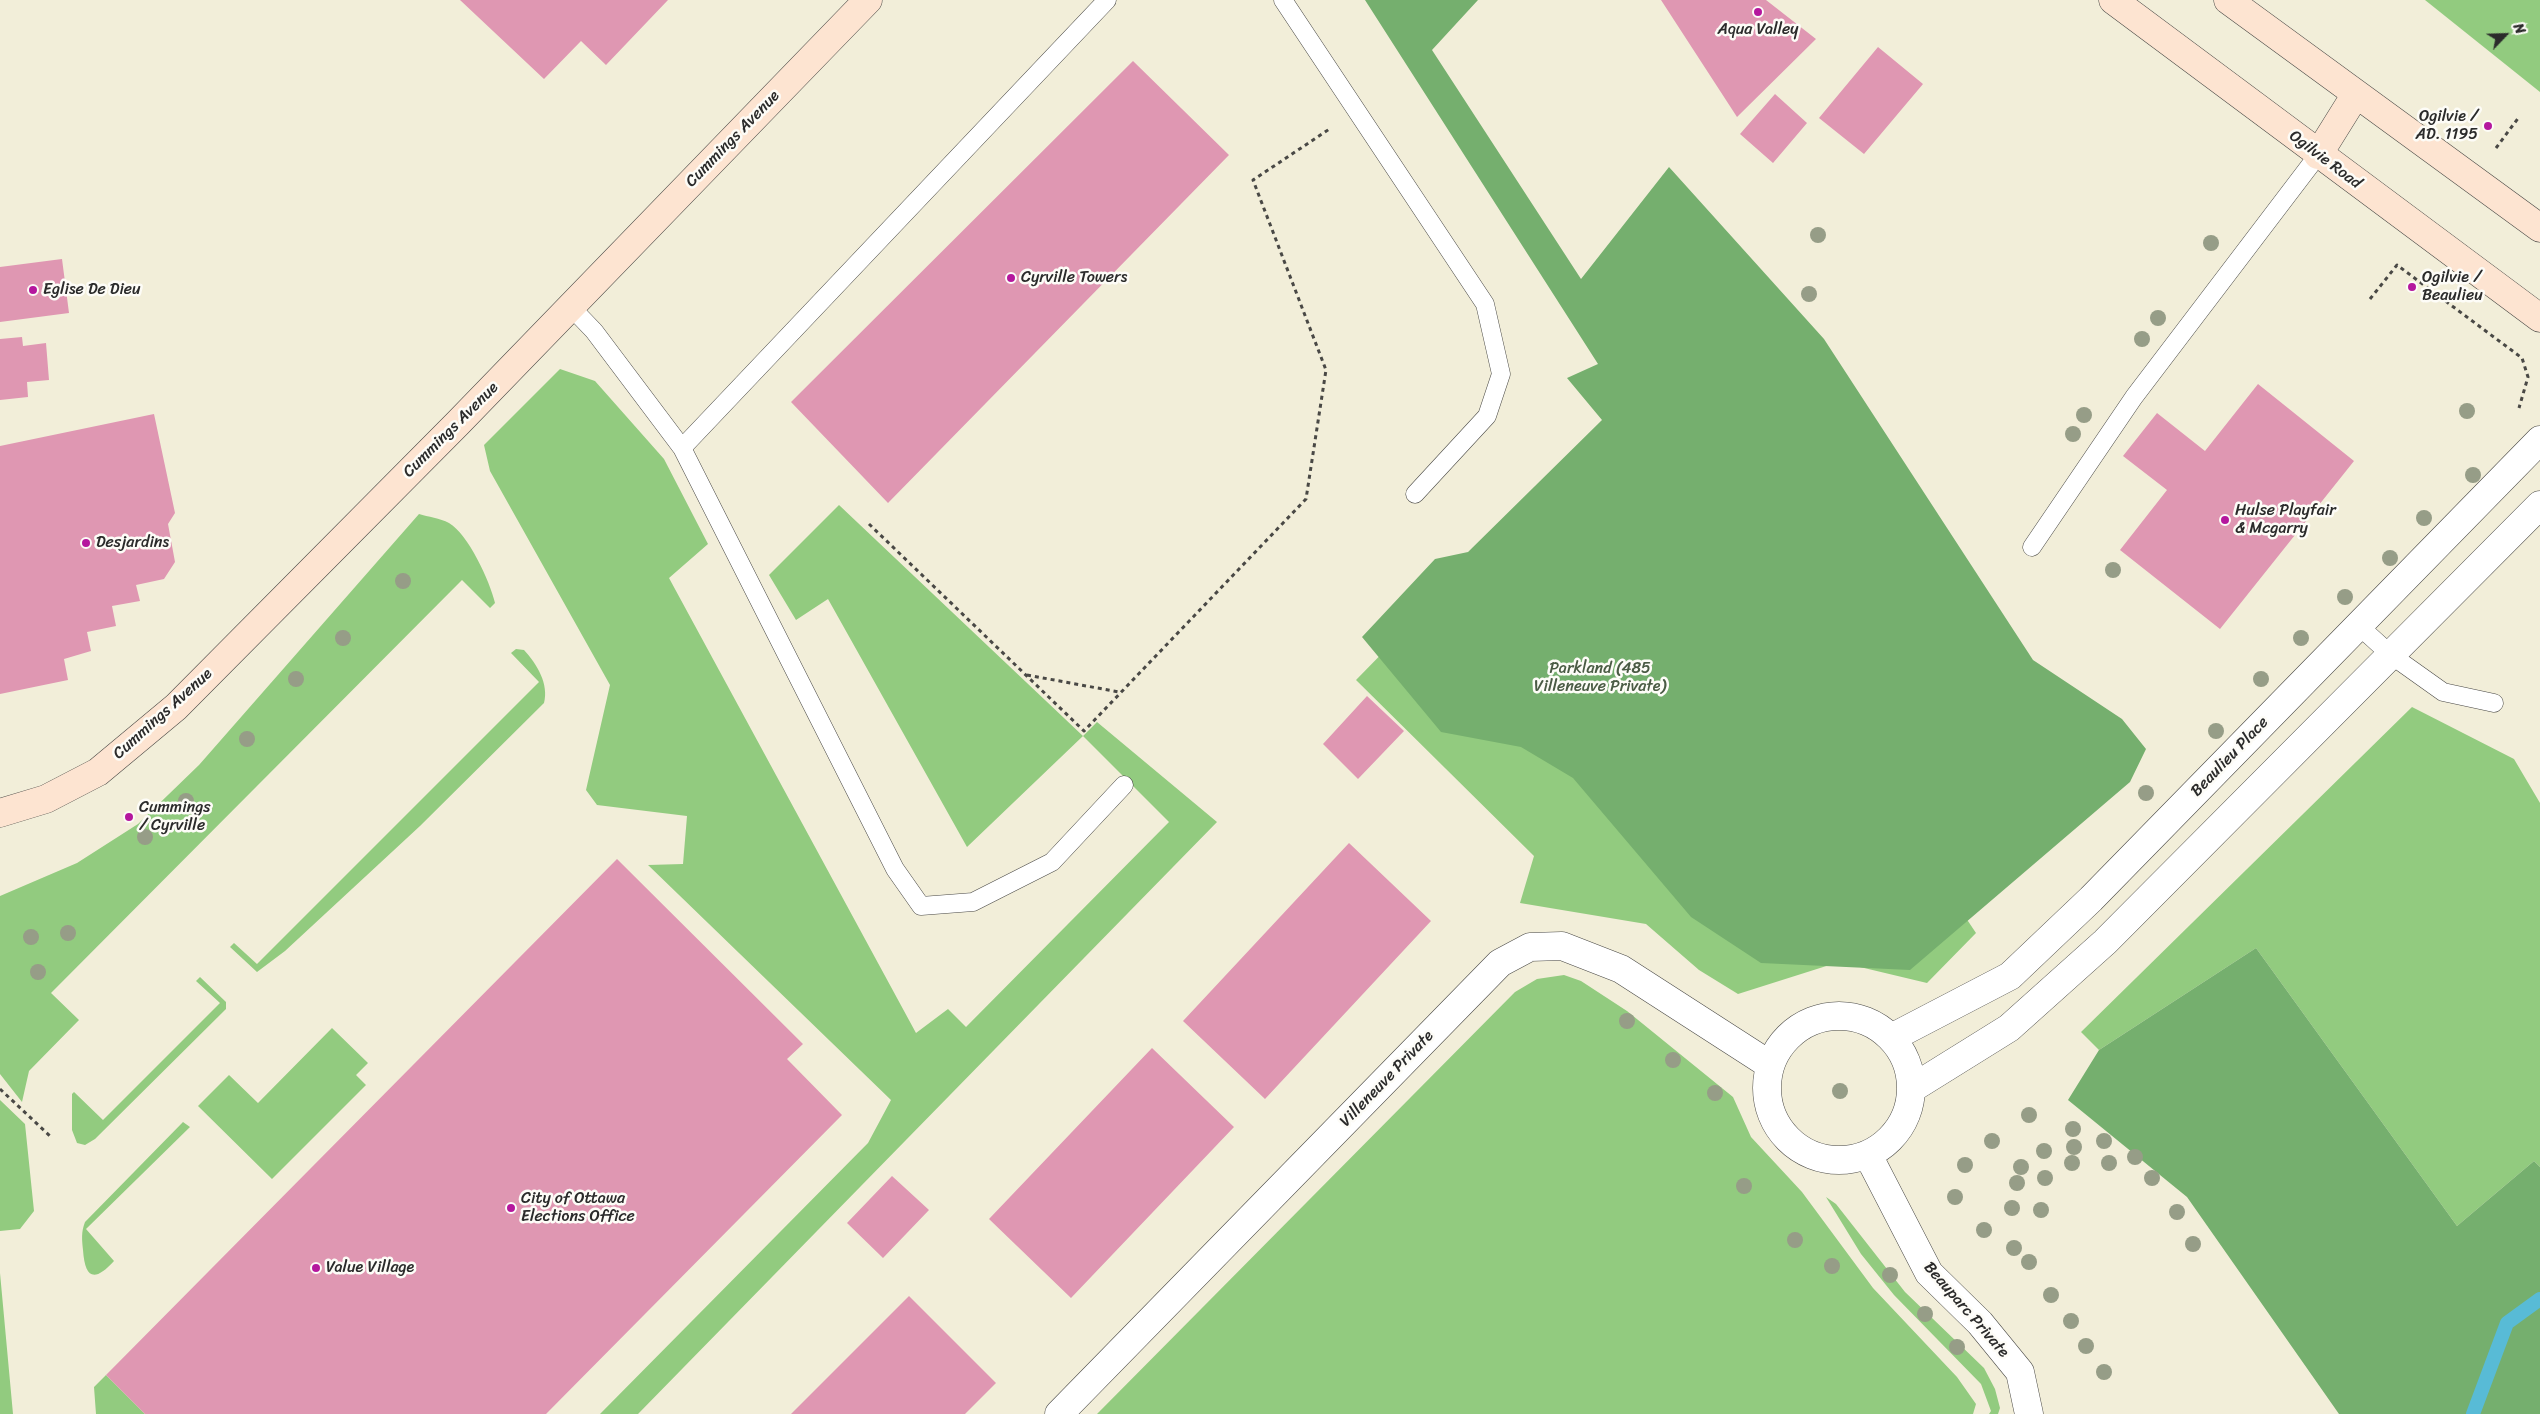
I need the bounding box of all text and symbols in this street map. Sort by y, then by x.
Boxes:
marker: Aqua Valley [1752,6,1764,18]
north arrow [2480,10,2530,60]
text: N [2506,19,2533,38]
place label: Aqua Valley [1717,20,1799,40]
street label: Cummings Avenue [682,87,784,191]
place label: Ogilvie / AD. 1195 [2416,107,2478,145]
marker: Ogilvie / AD. 1195 [2482,120,2494,132]
street label: Ogilvie Road [2285,127,2365,193]
place label: Cyrville Towers [1021,268,1127,288]
place label: Ogilvie / Beaulieu [2422,268,2483,306]
marker: Cyrville Towers [1005,272,1017,284]
place label: Eglise De Dieu [43,280,141,300]
marker: Ogilvie / Beaulieu [2406,281,2418,293]
marker: Eglise De Dieu [27,284,39,296]
street label: Cummings Avenue [399,378,503,482]
place label: Hulse Playfair & Mcgarry [2235,501,2336,539]
marker: Hulse Playfair & Mcgarry [2219,514,2231,526]
place label: Desjardins [96,533,169,553]
marker: Desjardins [80,537,92,549]
park label: Parkland (485 Villeneuve Private) [1534,659,1666,697]
street label: Cummings Avenue [109,664,217,764]
street label: Beaulieu Place [2187,713,2273,801]
place label: Cummings / Cyrville [139,798,211,836]
marker: Cummings / Cyrville [123,811,135,823]
street label: Villeneuve Private [1336,1027,1438,1131]
place label: City of Ottawa Elections Office [521,1189,635,1227]
marker: City of Ottawa Elections Office [505,1202,517,1214]
place label: Value Village [326,1258,414,1278]
street label: Beauparc Private [1919,1258,2013,1362]
marker: Value Village [310,1262,322,1274]

